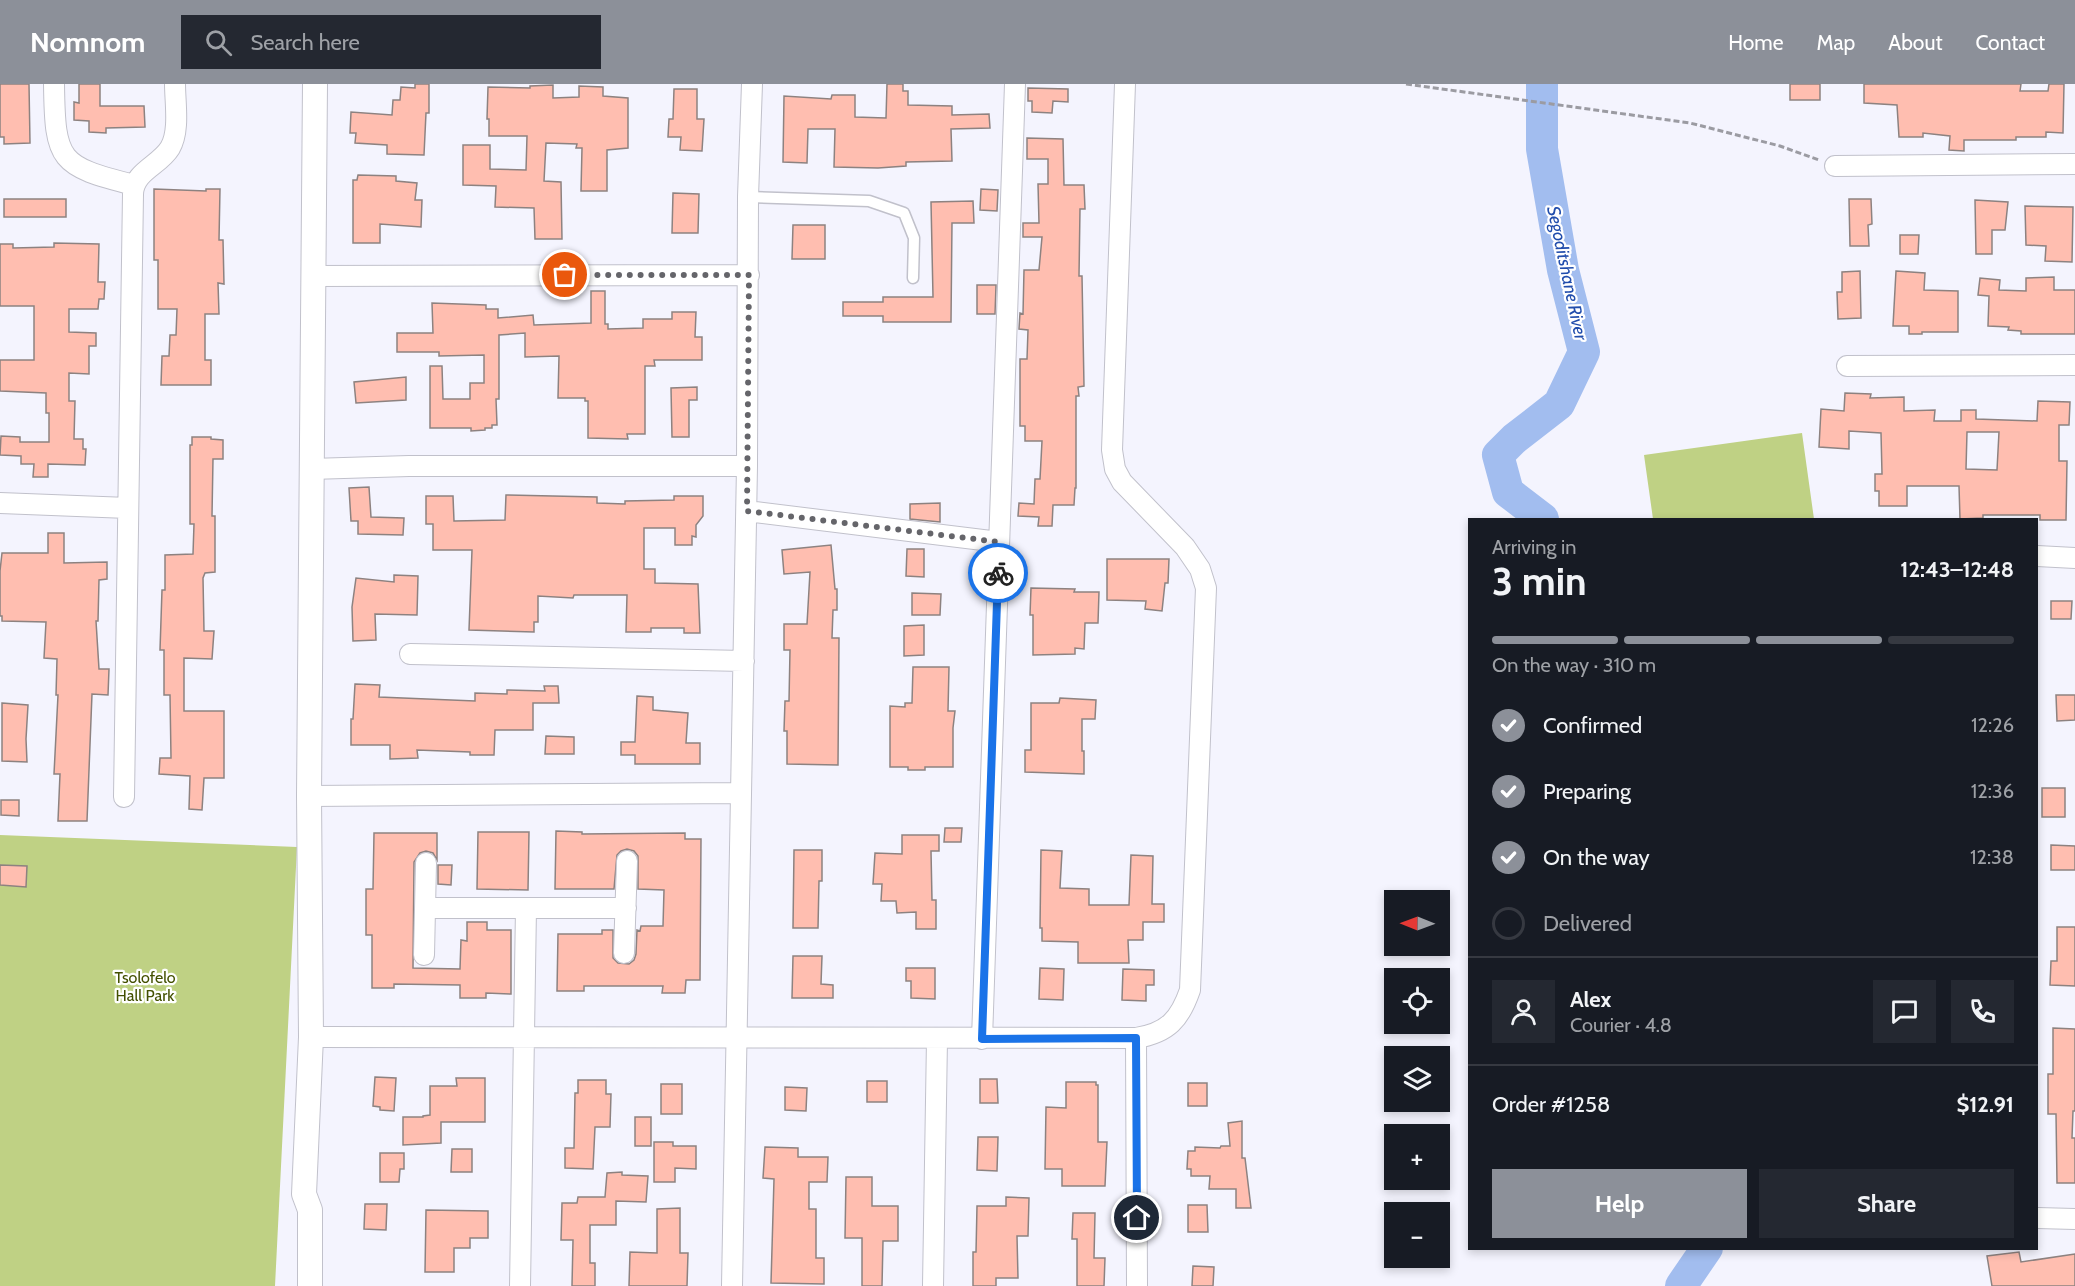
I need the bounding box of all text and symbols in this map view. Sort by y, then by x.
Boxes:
search box [181,15,601,69]
text: Nomnom [30,25,145,59]
icon: search [202,26,235,59]
text: Search here [250,29,360,56]
text: Home [1728,30,1784,55]
text: Map [1817,30,1855,55]
text: About [1888,30,1942,55]
text: Contact [1975,30,2045,55]
water label: Segoditshane River [1542,204,1592,344]
pin [539,249,590,300]
icon: bag [548,258,581,291]
text: Arriving in [1492,535,1576,559]
courier [968,543,1028,603]
text: 12:43–12:48 [1900,556,2014,583]
icon: bike [982,557,1015,590]
text: 3 min [1492,557,1587,605]
text: On the way · 310 m [1492,653,1656,677]
icon: check [1492,709,1525,742]
text: Confirmed [1543,712,1642,739]
text: 12:26 [1971,713,2014,737]
icon: check [1492,775,1525,808]
text: Preparing [1543,778,1631,805]
text: 12:36 [1971,779,2014,803]
icon: check [1492,841,1525,874]
text: On the way [1543,844,1650,871]
text: 12:38 [1970,845,2014,869]
north arrow [1384,890,1450,956]
map controls [1384,890,1450,1268]
text: Delivered [1543,910,1632,937]
park label: Tsolofelo Hall Park [114,968,176,1005]
button: locate [1384,968,1450,1034]
button: person [1492,980,1555,1043]
button: chat [1873,980,1936,1043]
button: phone [1951,980,2014,1043]
text: Alex [1570,986,1611,1013]
text: Courier · 4.8 [1570,1013,1672,1037]
button: layers [1384,1046,1450,1112]
text: Order #1258 [1492,1091,1610,1118]
text: $12.91 [1956,1091,2014,1118]
button: + [1384,1124,1450,1190]
button: Help [1492,1169,1747,1238]
button: Share [1759,1169,2014,1238]
pin [1111,1192,1162,1243]
icon: home [1120,1201,1153,1234]
button: − [1384,1202,1450,1268]

